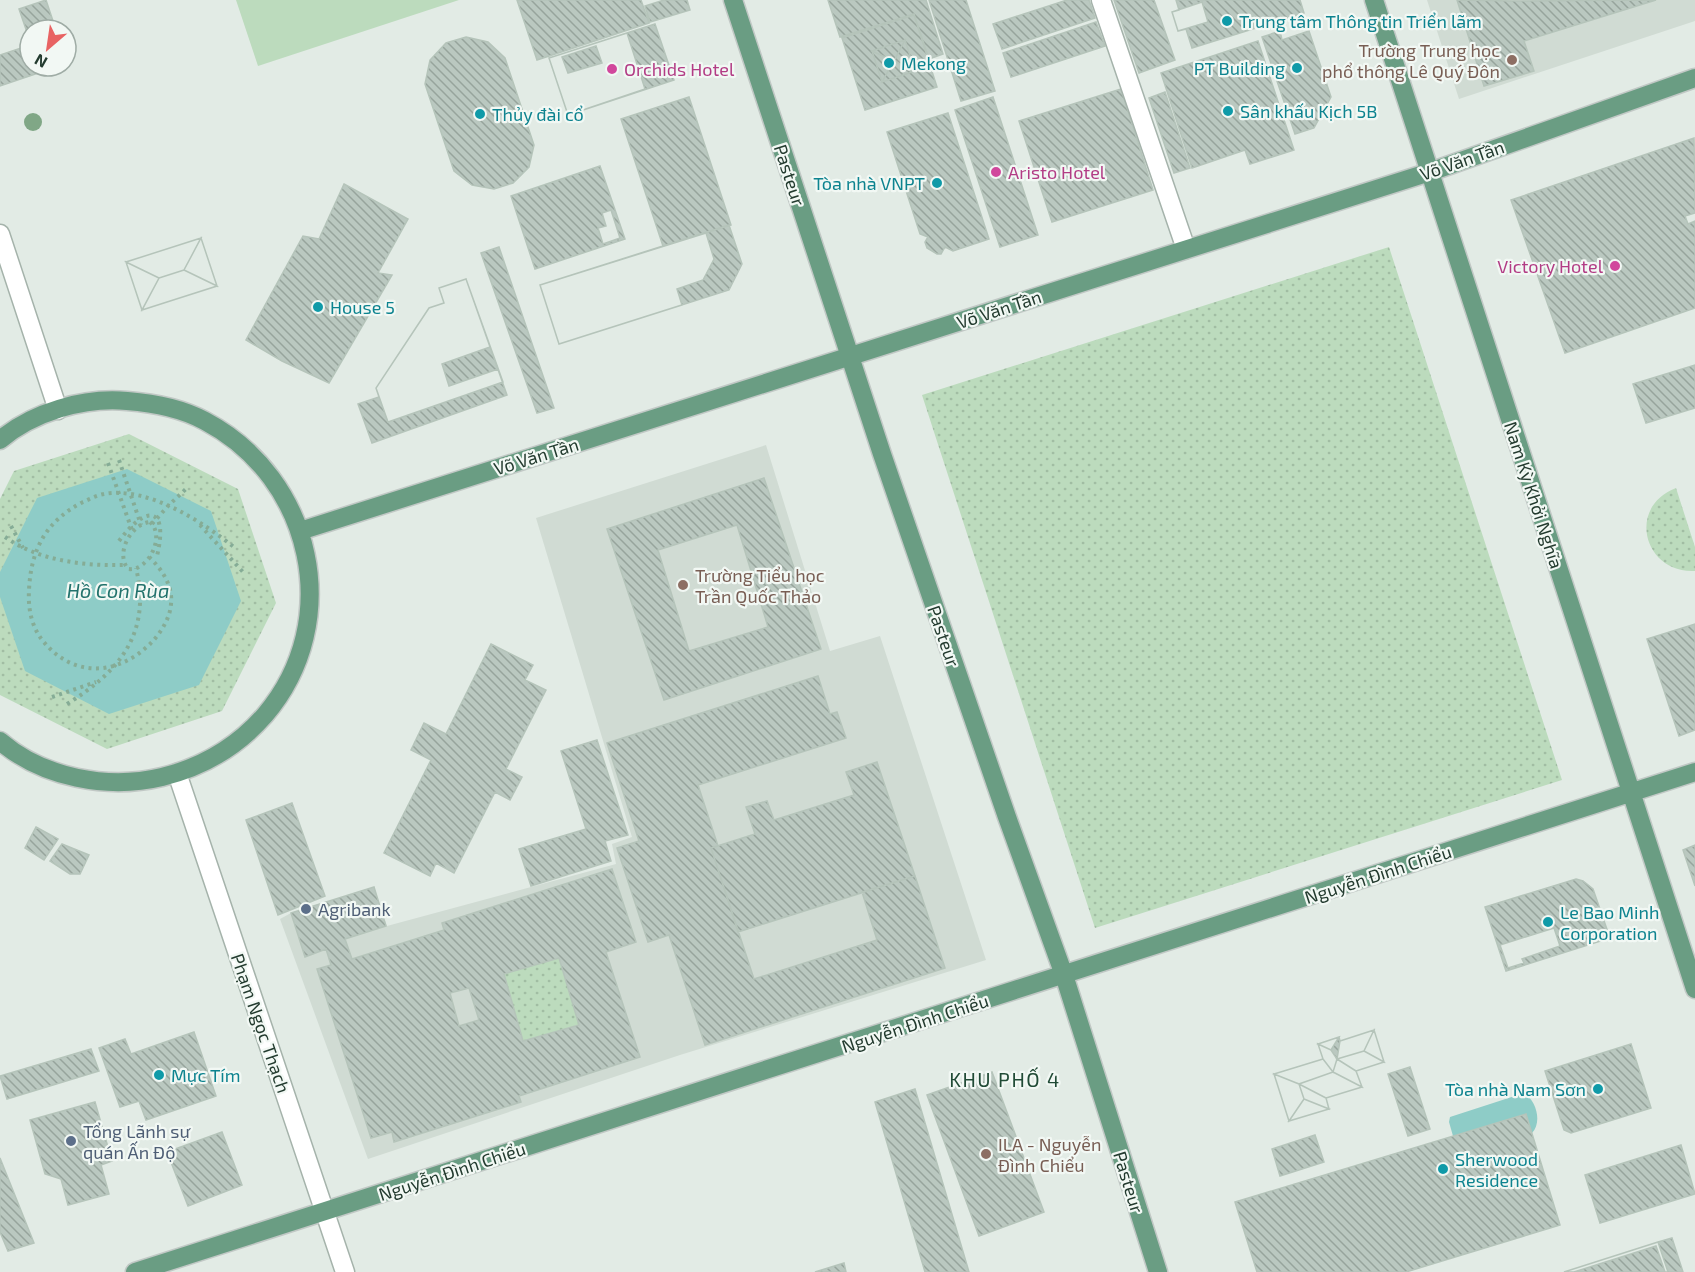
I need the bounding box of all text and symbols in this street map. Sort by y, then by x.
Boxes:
place label: Trung tâm Thông tin Triển lãm [1239,10,1482,32]
marker: Trung tâm Thông tin Triển lãm [1220,14,1234,28]
north arrow [18,18,78,78]
place label: Trường Trung học phổ thông Lê Quý Đôn [1322,39,1500,82]
text: N [31,50,50,73]
place label: Mekong [901,52,966,74]
marker: Trường Trung học phổ thông Lê Quý Đôn [1505,53,1519,67]
marker: Mekong [882,56,896,70]
place label: PT Building [1194,57,1285,79]
place label: Orchids Hotel [624,58,735,80]
marker: PT Building [1290,61,1304,75]
marker: Orchids Hotel [605,62,619,76]
place label: Sân khấu Kịch 5B [1240,100,1377,122]
place label: Thủy đài cổ [492,103,584,125]
marker: Sân khấu Kịch 5B [1221,104,1235,118]
marker: Thủy đài cổ [473,107,487,121]
street label: Võ Văn Tần [1417,135,1507,185]
street label: Pasteur [770,141,810,209]
place label: Aristo Hotel [1008,161,1106,183]
marker: Aristo Hotel [989,165,1003,179]
place label: Tòa nhà VNPT [813,172,926,194]
marker: Tòa nhà VNPT [930,176,944,190]
place label: Victory Hotel [1497,255,1604,277]
marker: Victory Hotel [1608,259,1622,273]
street label: Võ Văn Tần [954,285,1044,333]
place label: House 5 [330,296,395,318]
marker: House 5 [311,300,325,314]
street label: Nam Kỳ Khởi Nghĩa [1500,419,1568,571]
street label: Võ Văn Tần [491,433,581,479]
place label: Trường Tiểu học Trần Quốc Thảo [695,564,825,607]
water label: Hồ Con Rùa [67,578,169,602]
marker: Trường Tiểu học Trần Quốc Thảo [676,578,690,592]
street label: Pasteur [923,602,965,670]
street label: Nguyễn Đình Chiểu [1302,840,1454,908]
place label: Agribank [318,898,391,920]
place label: Le Bao Minh Corporation [1560,901,1659,944]
marker: Agribank [299,902,313,916]
marker: Le Bao Minh Corporation [1541,915,1555,929]
street label: Phạm Ngọc Thạch [227,950,295,1096]
street label: Nguyễn Đình Chiểu [839,989,991,1057]
place label: Mực Tím [171,1064,241,1086]
district label: KHU PHỐ 4 [949,1066,1061,1091]
marker: Mực Tím [152,1068,166,1082]
place label: Tòa nhà Nam Sơn [1445,1078,1586,1100]
marker: Tòa nhà Nam Sơn [1591,1082,1605,1096]
place label: Tổng Lãnh sự quán Ấn Độ [83,1120,191,1163]
place label: ILA - Nguyễn Đình Chiểu [998,1133,1101,1176]
marker: Tổng Lãnh sự quán Ấn Độ [64,1134,78,1148]
street label: Nguyễn Đình Chiểu [376,1137,528,1205]
marker: ILA - Nguyễn Đình Chiểu [979,1147,993,1161]
street label: Pasteur [1109,1148,1149,1216]
place label: Sherwood Residence [1455,1148,1538,1191]
marker: Sherwood Residence [1436,1162,1450,1176]

